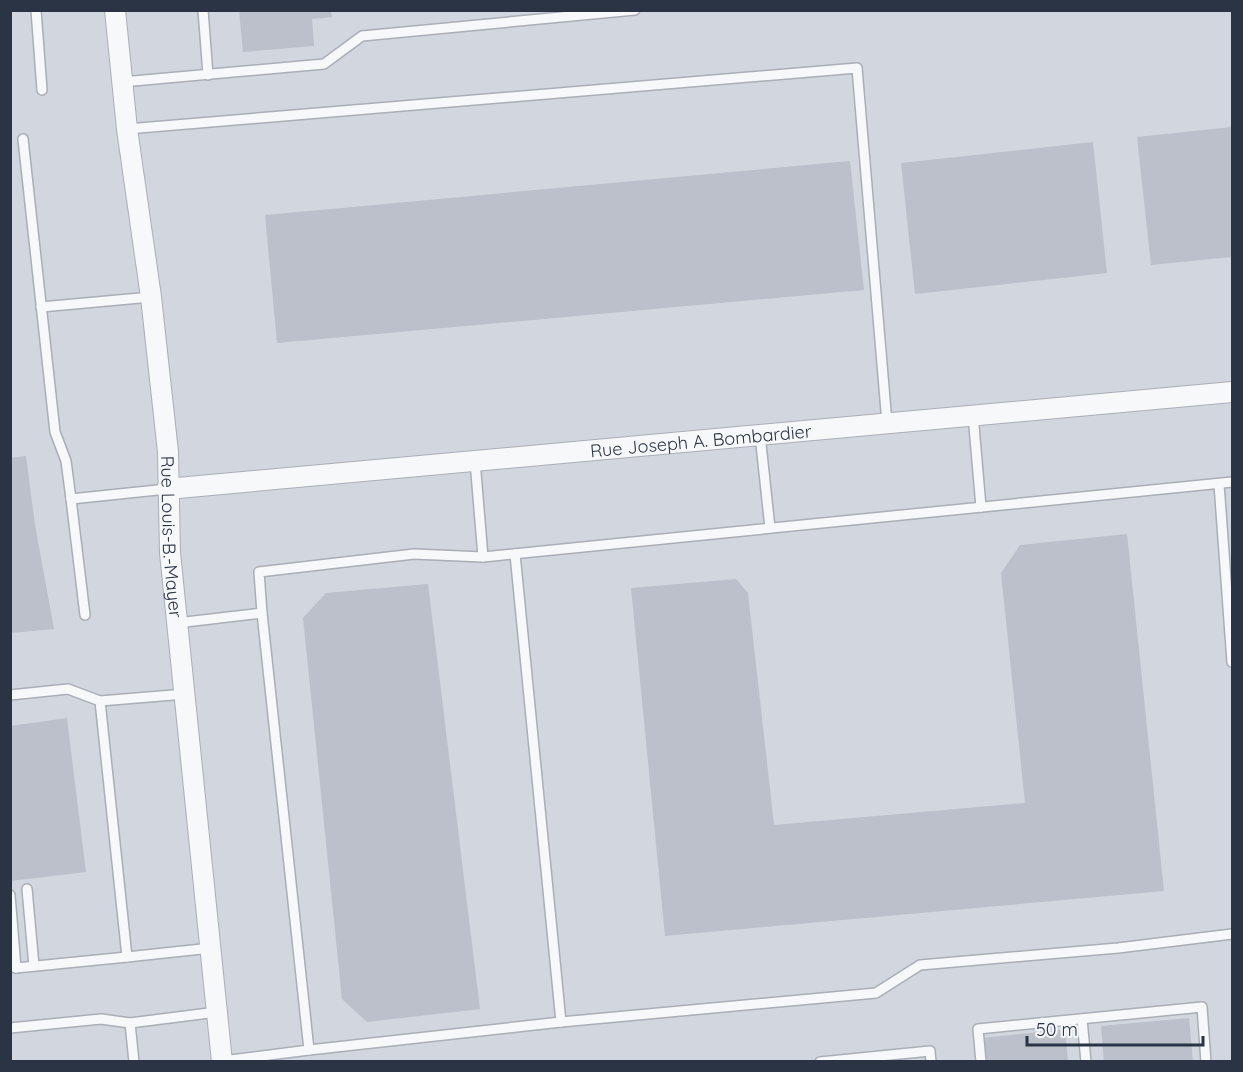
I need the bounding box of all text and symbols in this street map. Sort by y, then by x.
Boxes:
street label: Rue Joseph A. Bombardier [589,419,813,462]
street label: Rue Louis-B.-Mayer [157,455,188,619]
scale bar [1027,1009,1202,1047]
text: 50 m [1036,1018,1078,1041]

